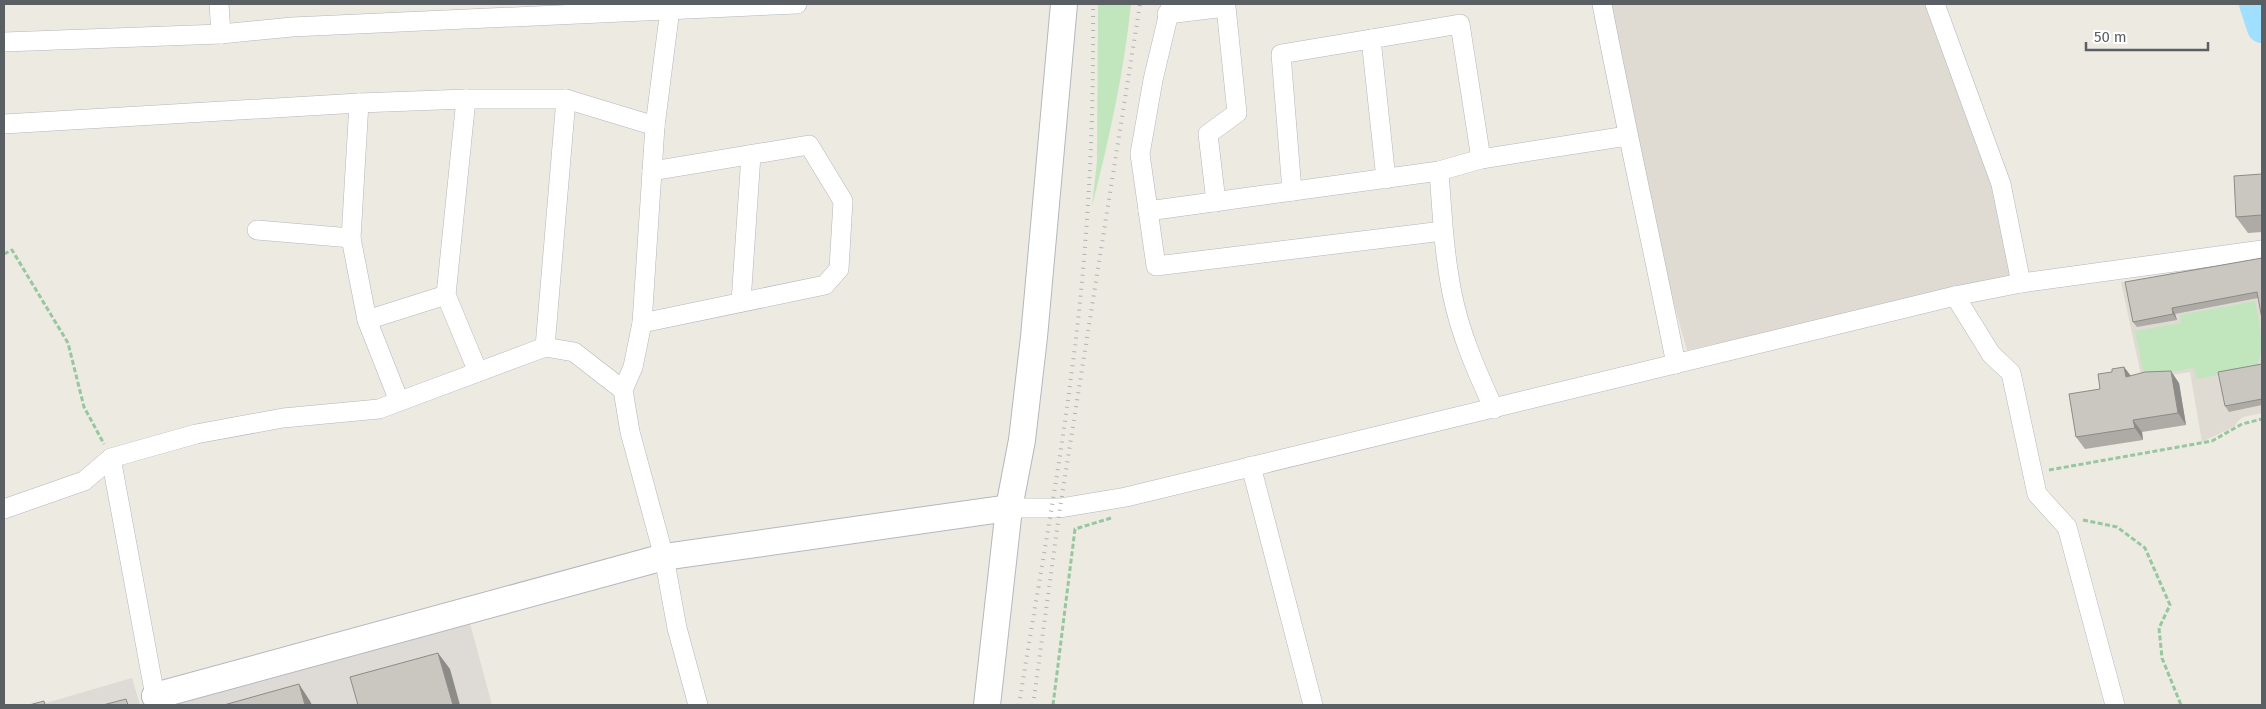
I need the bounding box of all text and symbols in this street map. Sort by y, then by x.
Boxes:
scale bar [2086,20,2208,52]
text: 50 m [2094,28,2127,46]

